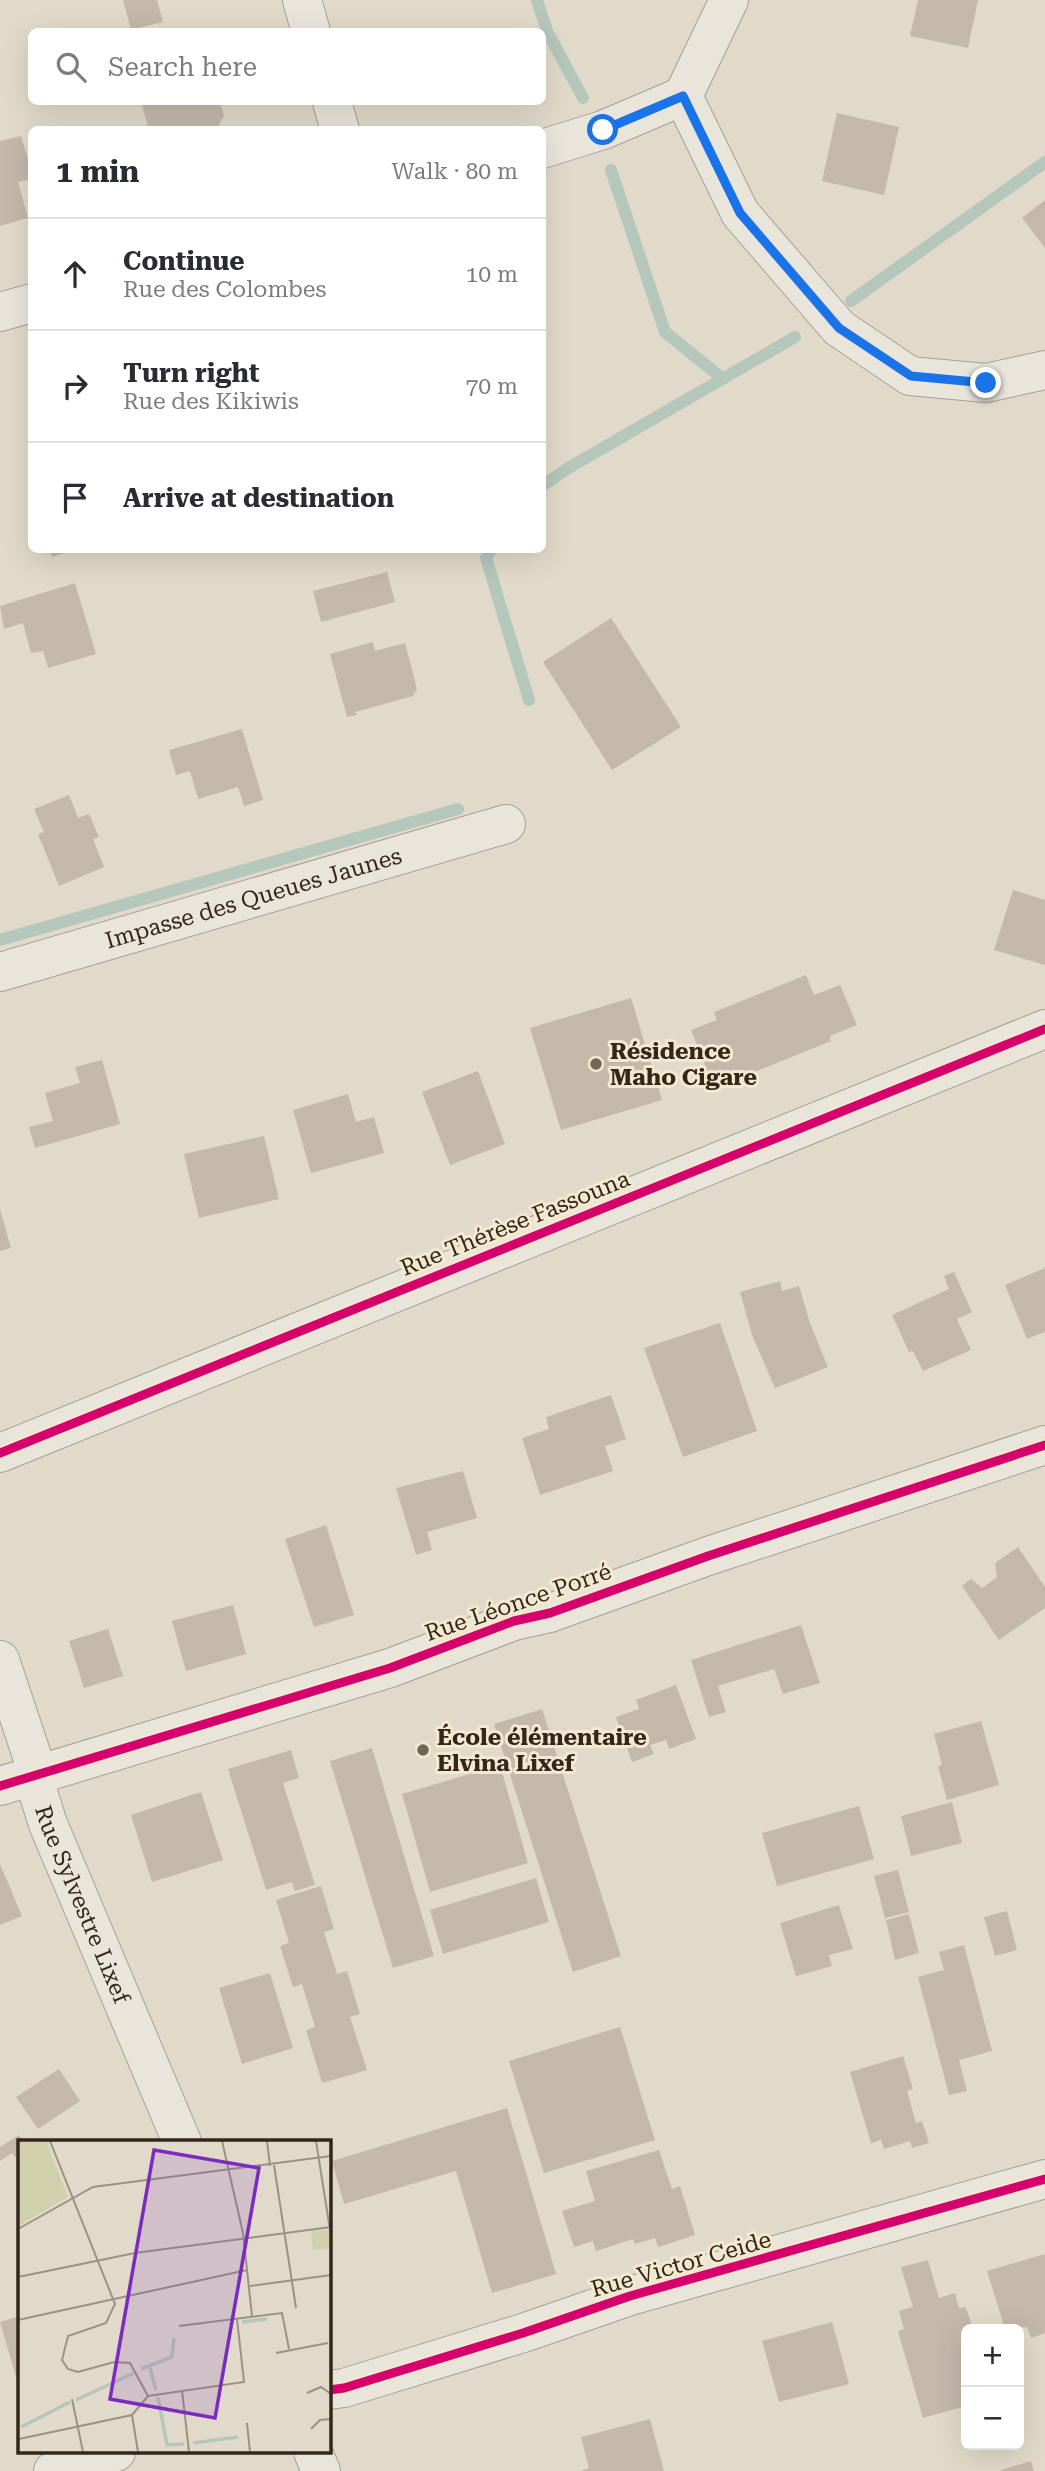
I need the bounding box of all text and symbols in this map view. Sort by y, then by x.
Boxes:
search box [28,28,546,105]
icon: search [52,48,90,86]
text: Search here [108,52,257,82]
route start [587,114,618,145]
text: 1 min [56,154,139,189]
text: Walk · 80 m [391,158,518,185]
text: Continue [123,246,245,276]
icon: ahead [56,255,94,293]
text: 10 m [465,261,518,288]
text: Rue des Colombes [123,276,326,303]
text: Turn right [123,358,259,388]
icon: right [56,367,94,405]
route end [970,367,1001,398]
text: 70 m [465,373,518,400]
text: Rue des Kikiwis [123,388,299,415]
icon: arrive [56,479,94,517]
text: Arrive at destination [123,483,394,513]
street label: Impasse des Queues Jaunes [102,842,405,955]
place label: Résidence Maho Cigare [610,1038,757,1091]
marker: Résidence Maho Cigare [588,1056,604,1072]
street label: Rue Thérèse Fassouna [397,1165,634,1282]
street label: Rue Léonce Porré [421,1558,615,1647]
place label: École élémentaire Elvina Lixef [437,1723,647,1777]
marker: École élémentaire Elvina Lixef [415,1742,431,1758]
street label: Rue Sylvestre Lixef [29,1802,135,2009]
inset map [18,2140,331,2454]
street label: Rue Victor Ceide [588,2226,774,2303]
map controls [961,2324,1024,2450]
button: + [961,2324,1024,2387]
button: − [961,2387,1024,2450]

